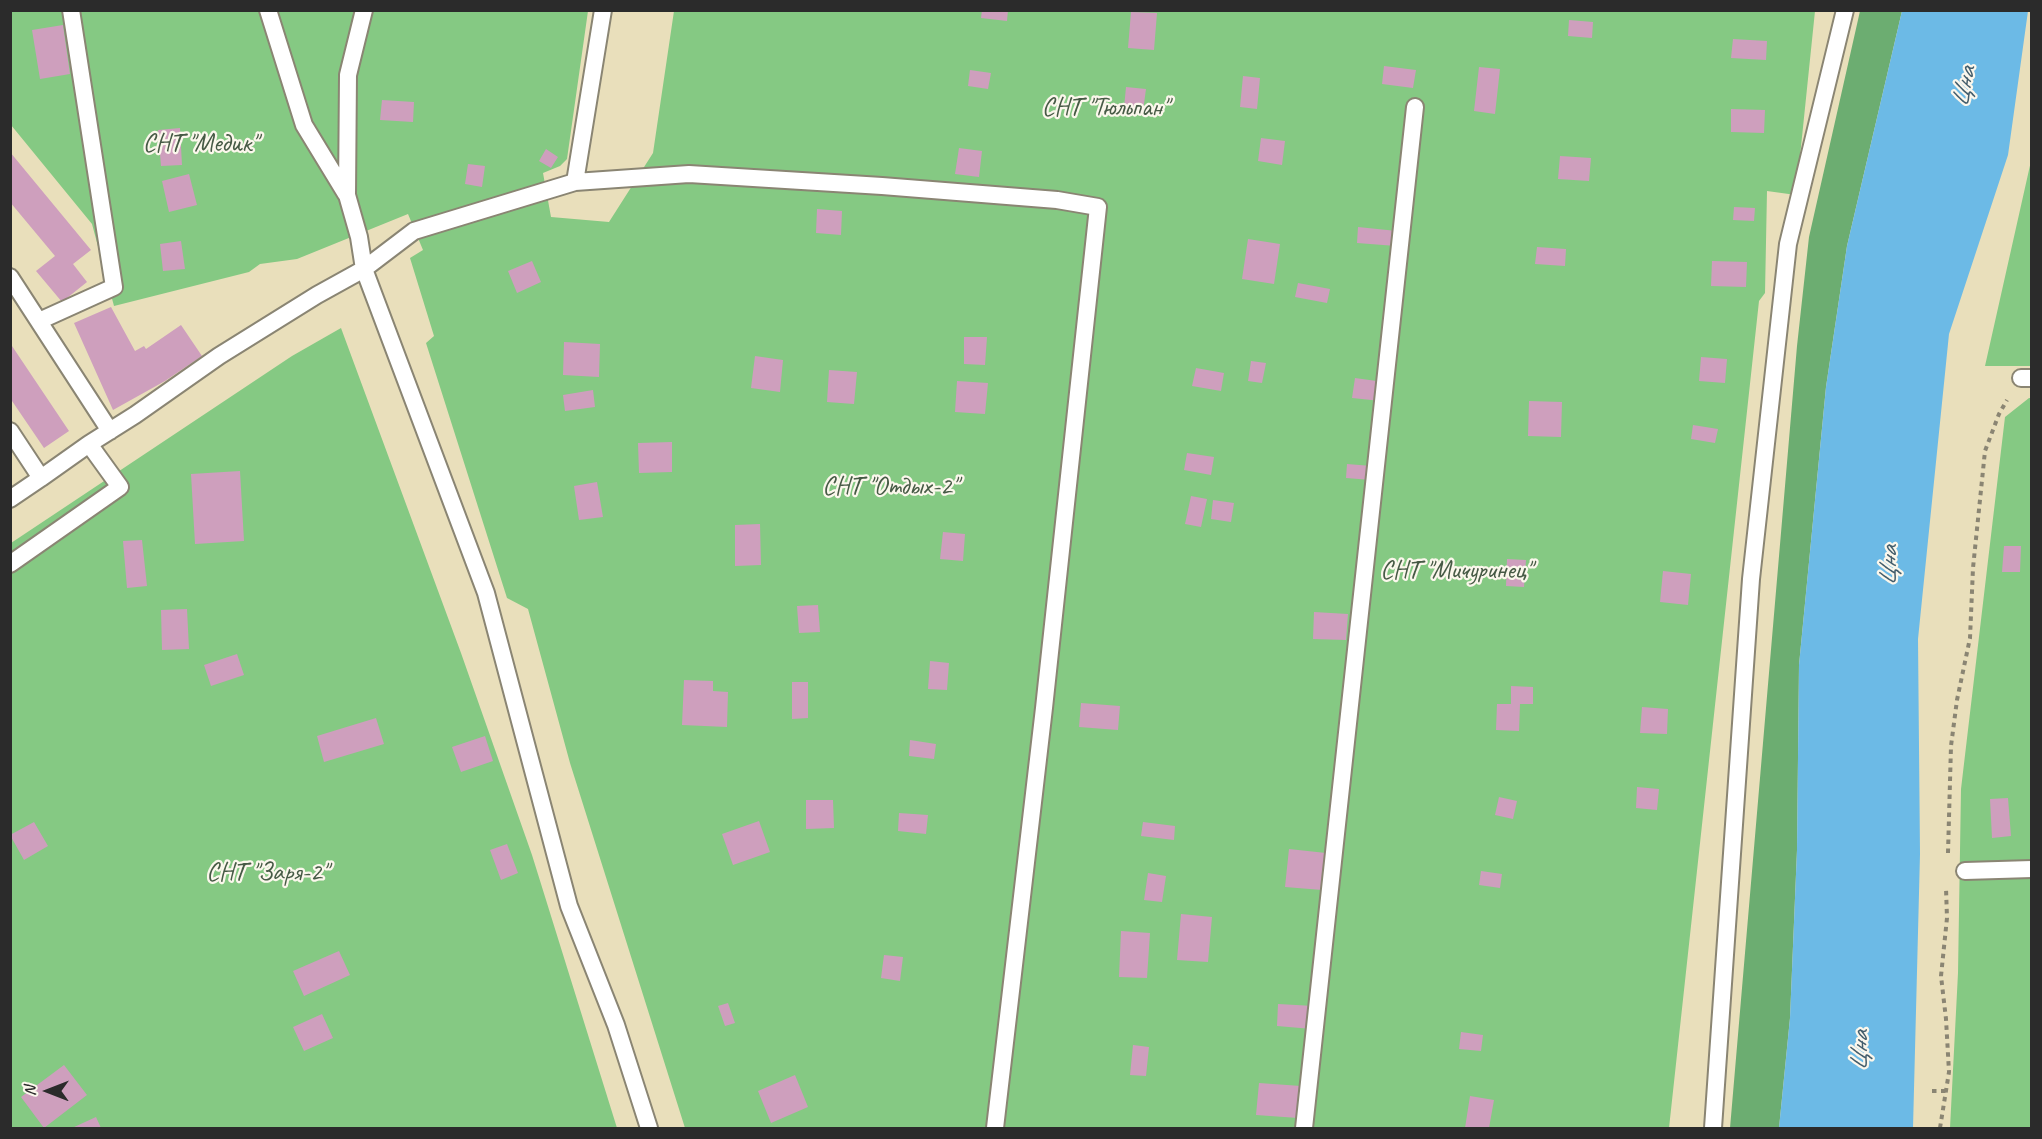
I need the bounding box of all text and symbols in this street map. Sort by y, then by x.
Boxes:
water label: Цна [1944,64,1984,110]
park label: СНТ "Тюльпан" [1042,92,1168,124]
park label: СНТ "Медик" [143,128,257,160]
park label: СНТ "Отдых-2" [822,471,958,503]
water label: Цна [1872,545,1906,587]
park label: СНТ "Мичуринец" [1380,555,1532,587]
park label: СНТ "Заря-2" [206,857,328,889]
water label: Цна [1843,1030,1877,1072]
north arrow [18,1061,78,1121]
text: N [20,1086,40,1096]

